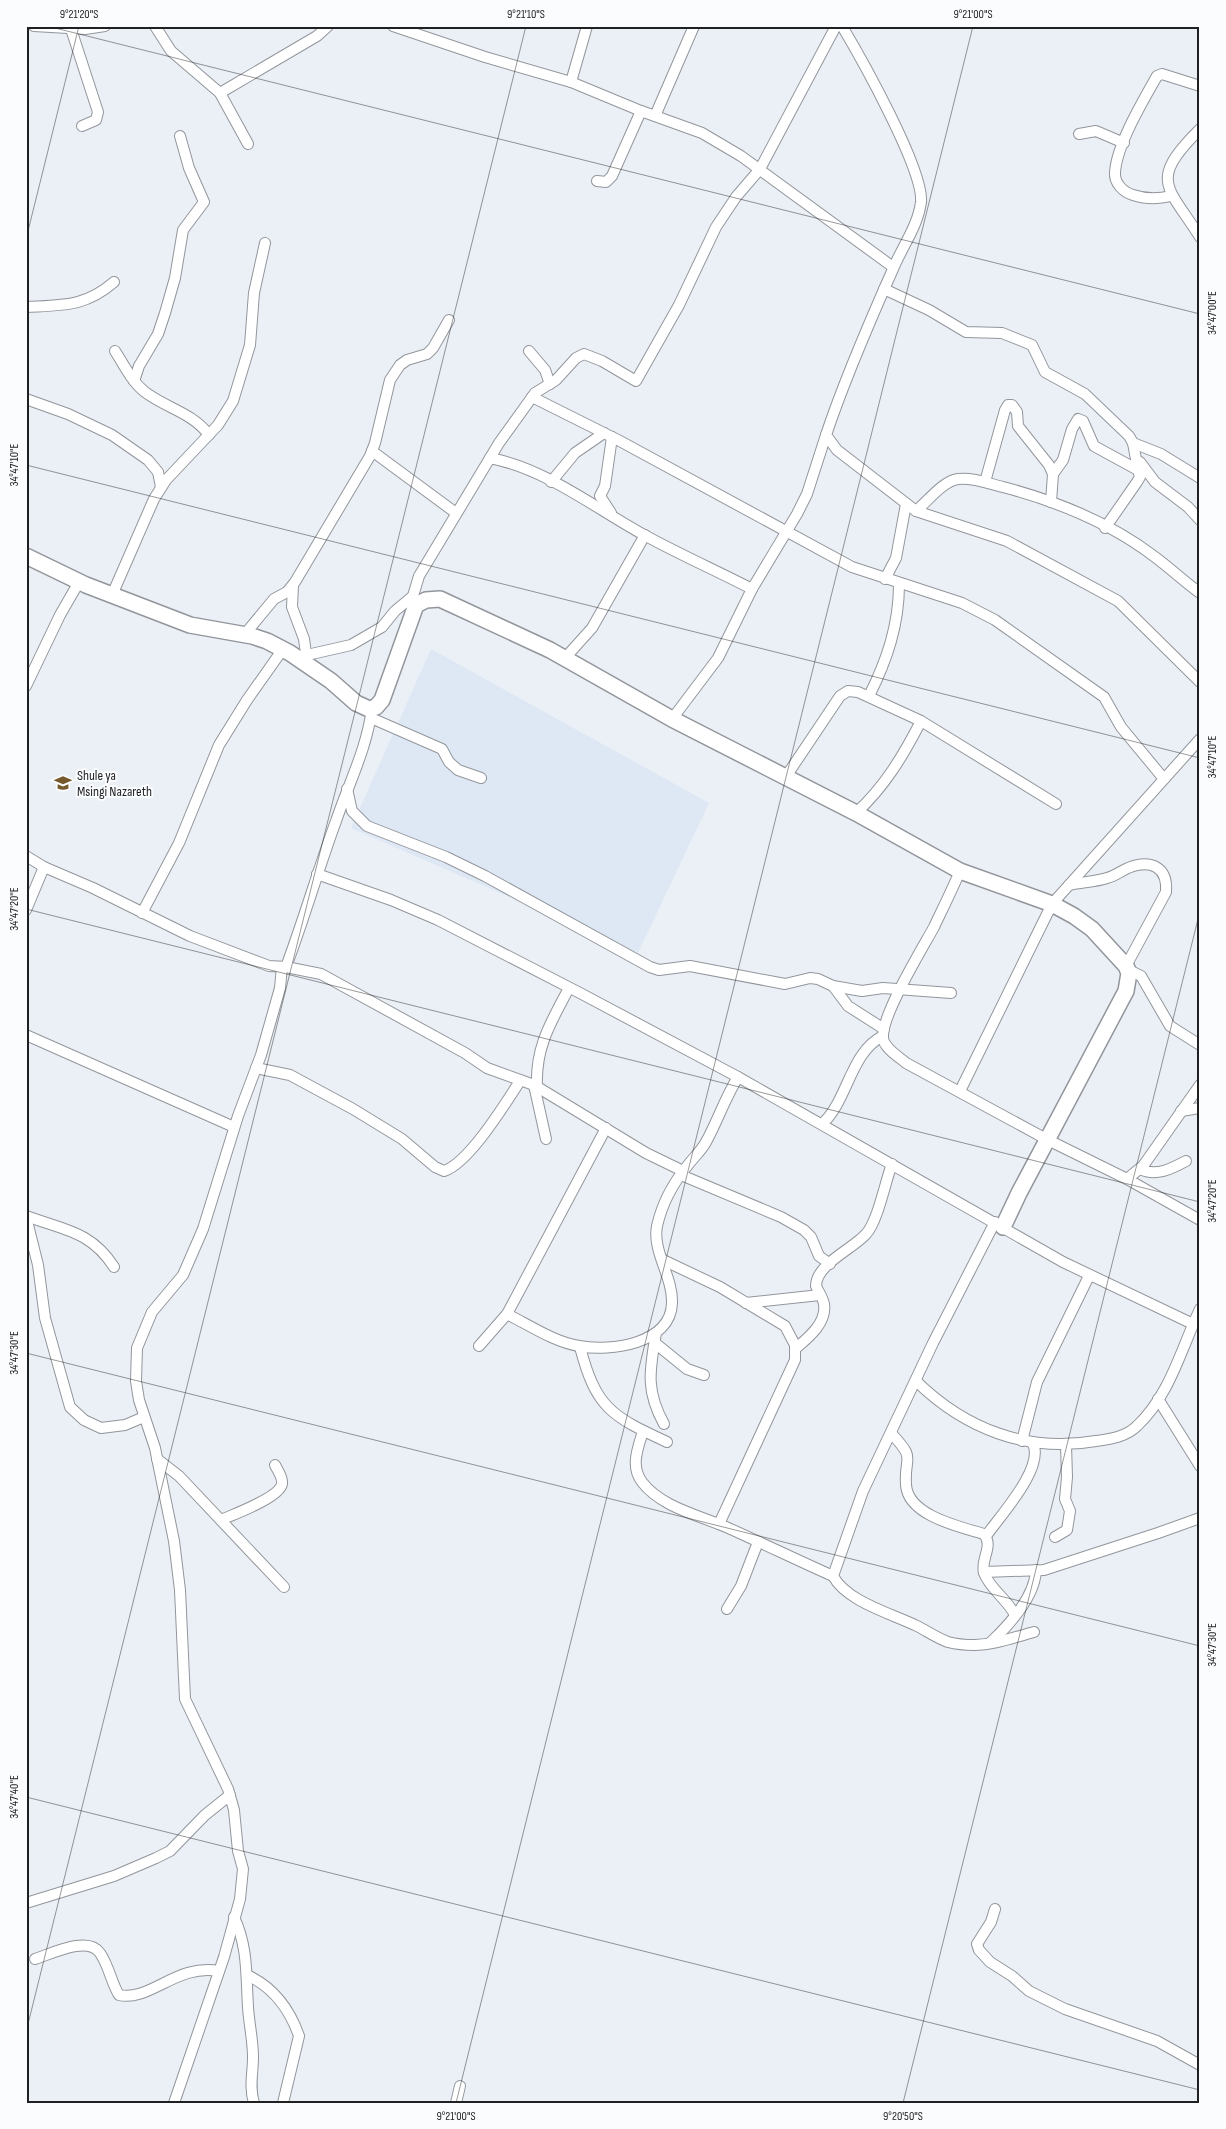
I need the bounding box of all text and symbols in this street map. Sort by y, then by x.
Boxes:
text: 9°21'20"S [60,7,98,22]
text: 9°21'10"S [507,7,545,22]
text: 9°21'00"S [953,7,993,22]
text: 34°47'00"E [1205,291,1220,335]
text: 34°47'10"E [7,444,22,486]
text: 34°47'10"E [1205,736,1220,778]
place label: Shule ya Msingi Nazareth [77,767,152,800]
school or university icon: Shule ya Msingi Nazareth [53,773,73,793]
text: 34°47'20"E [7,887,22,931]
text: 34°47'20"E [1205,1179,1220,1223]
text: 34°47'30"E [7,1331,22,1375]
text: 34°47'30"E [1205,1623,1220,1667]
text: 34°47'40"E [7,1775,22,1819]
text: 9°21'00"S [436,2109,476,2124]
text: 9°20'50"S [883,2109,923,2124]

